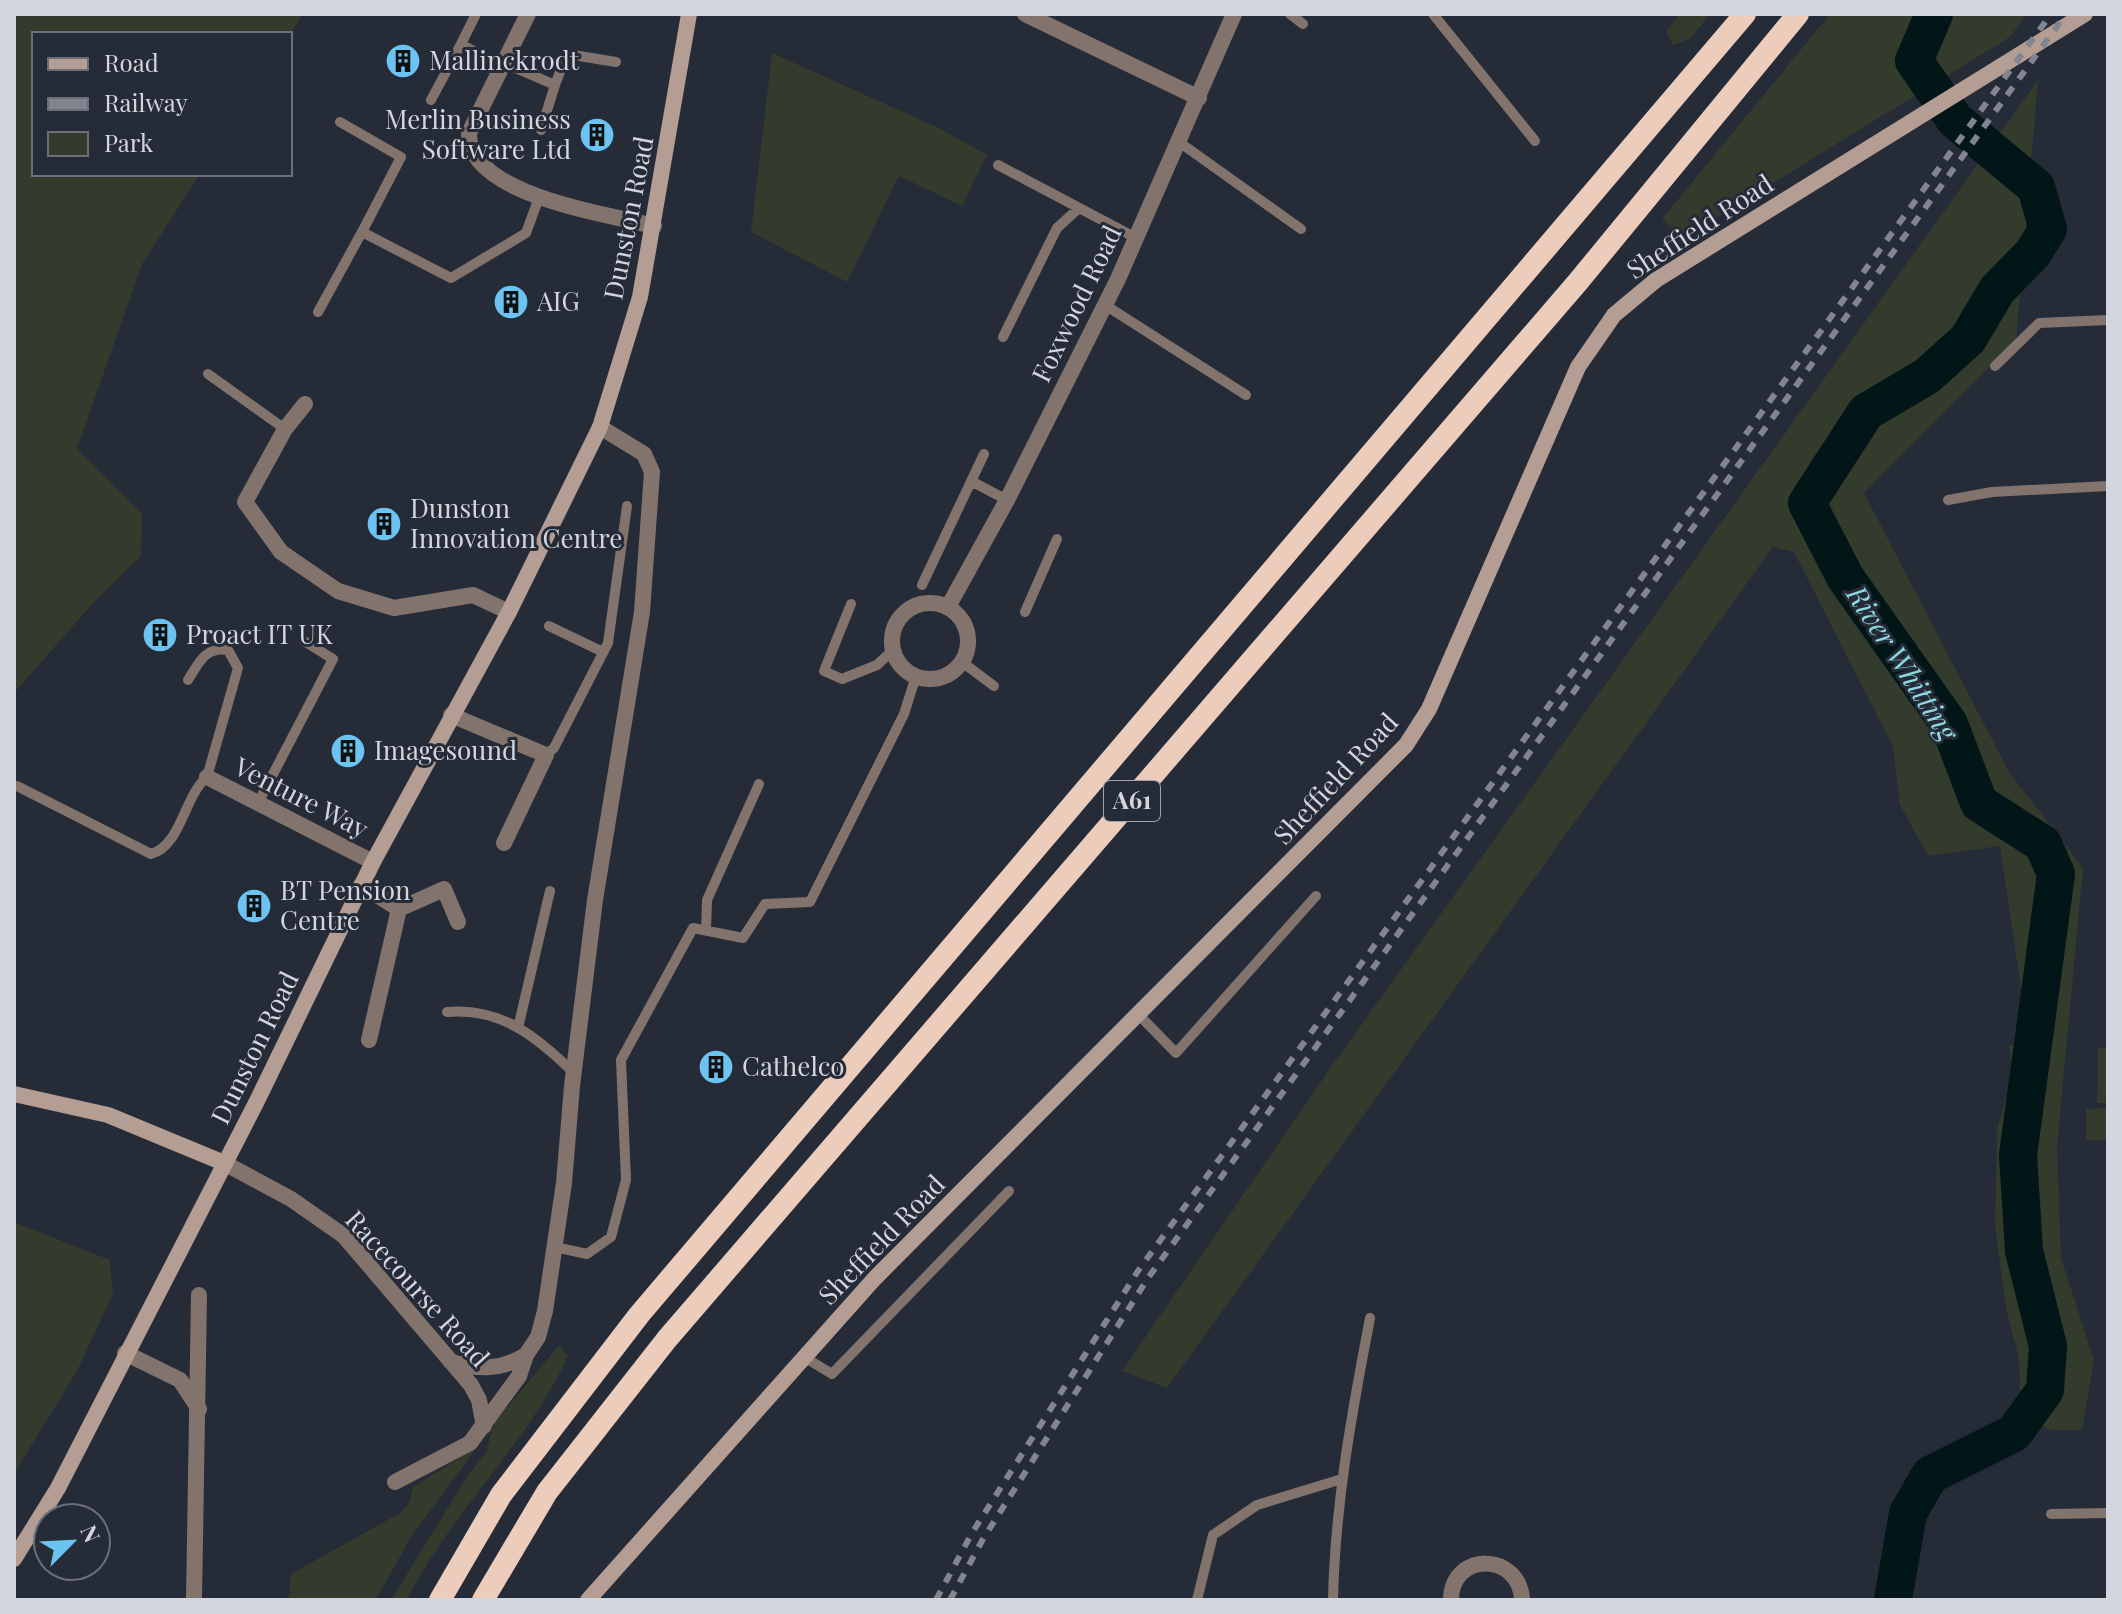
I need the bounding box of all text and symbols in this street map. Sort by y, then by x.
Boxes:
legend [32,32,292,176]
building icon: Mallinckrodt [384,42,422,80]
place label: Mallinckrodt [429,42,580,77]
text: Road [104,46,159,78]
text: Railway [104,86,188,118]
place label: Merlin Business Software Ltd [385,101,571,166]
building icon: Merlin Business Software Ltd [578,116,616,154]
text: Park [104,126,154,158]
street label: Dunston Road [595,133,661,302]
street label: Sheffield Road [1619,165,1779,286]
street label: Foxwood Road [1023,219,1129,388]
building icon: AIG [492,283,530,321]
place label: AIG [536,283,580,318]
place label: Dunston Innovation Centre [410,490,622,555]
building icon: Dunston Innovation Centre [365,505,403,543]
water label: River Whitting [1839,577,1969,749]
building icon: Proact IT UK [141,616,179,654]
place label: Proact IT UK [186,616,333,651]
street label: Sheffield Road [1265,705,1405,851]
building icon: Imagesound [329,732,367,770]
place label: Imagesound [374,732,517,767]
street label: Venture Way [228,748,375,845]
road number: A61 [1104,781,1160,821]
place label: BT Pension Centre [280,872,411,937]
building icon: BT Pension Centre [235,887,273,925]
street label: Dunston Road [202,965,306,1129]
building icon: Cathelco [697,1048,735,1086]
place label: Cathelco [742,1048,845,1083]
street label: Sheffield Road [810,1166,952,1312]
street label: Racecourse Road [338,1202,498,1374]
north arrow [32,1502,112,1582]
text: N [74,1520,108,1547]

